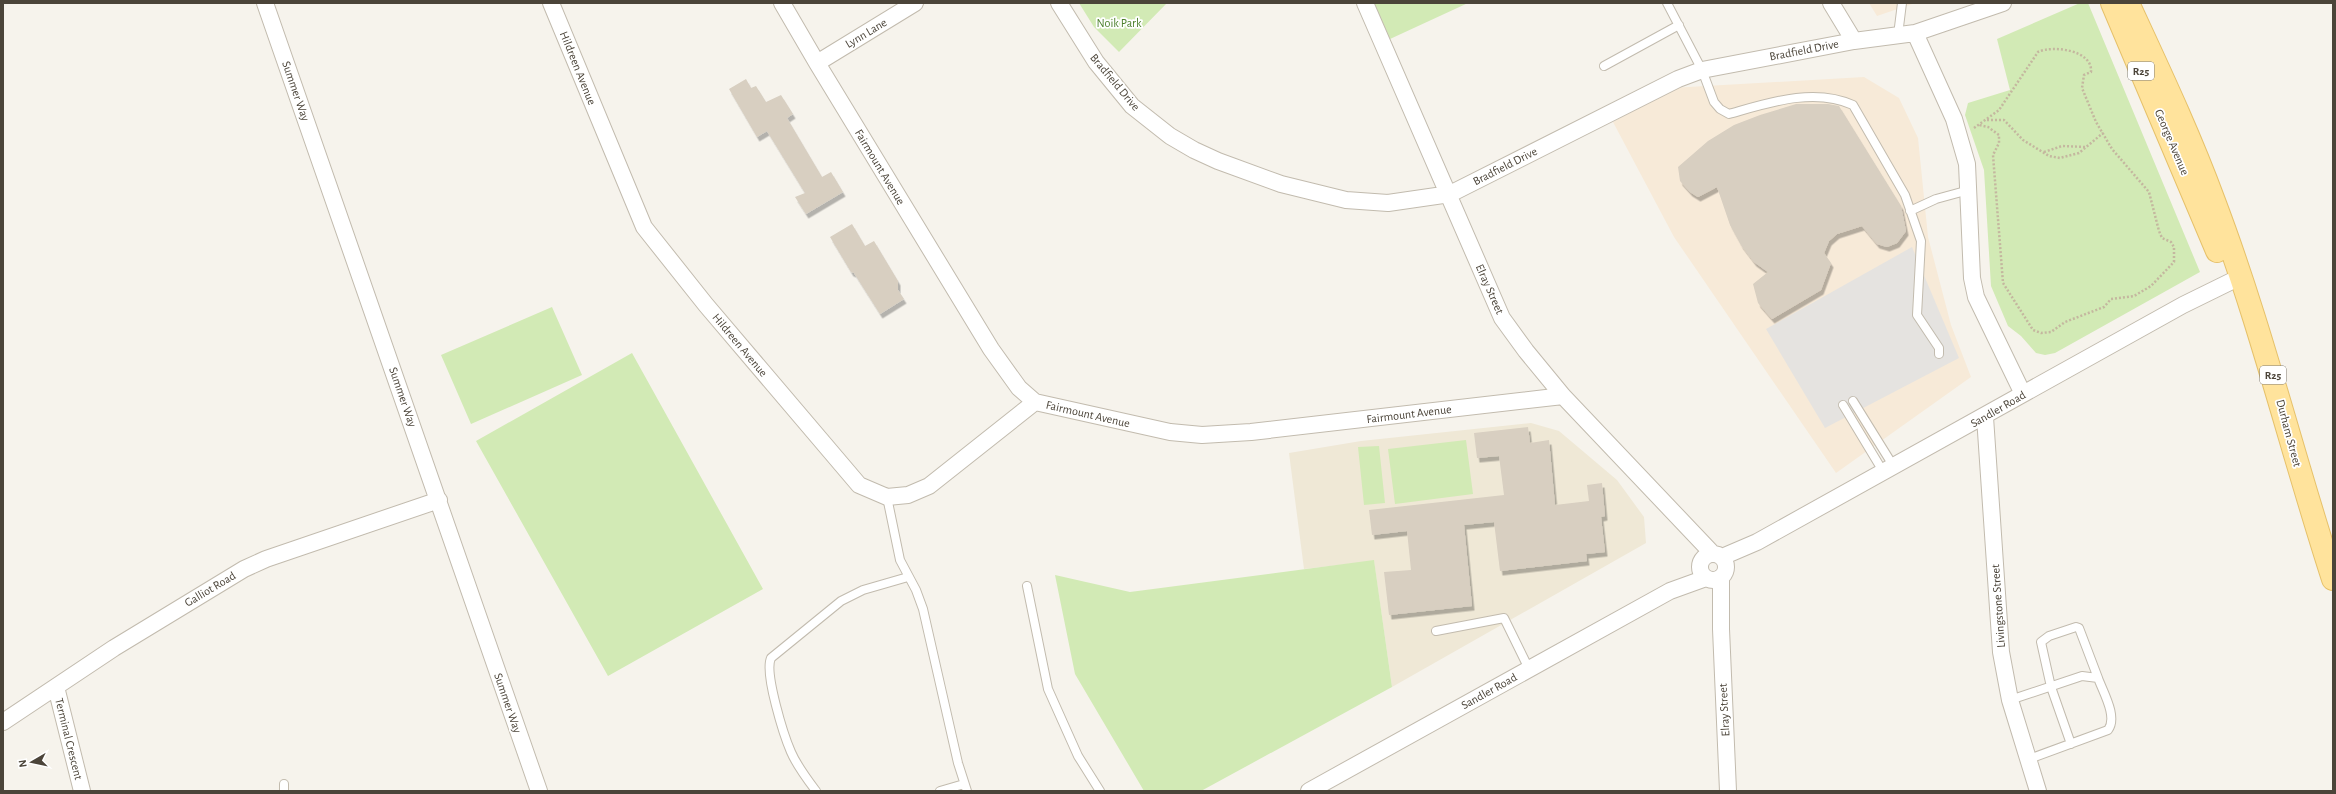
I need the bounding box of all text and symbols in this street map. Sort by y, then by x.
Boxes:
street label: Lynn Lane [843,16,889,51]
park label: Noik Park [1097,17,1142,29]
street label: Hildreen Avenue [558,29,598,107]
street label: Bradfield Drive [1768,37,1840,63]
street label: Bradfield Drive [1088,51,1142,113]
street label: Summer Way [279,59,312,123]
road number: R25 [2128,62,2154,80]
street label: George Avenue [2153,107,2191,177]
street label: Fairmount Avenue [853,127,907,207]
street label: Bradfield Drive [1471,145,1539,187]
street label: Elray Street [1473,262,1506,316]
street label: Hildreen Avenue [710,311,770,379]
street label: Summer Way [386,365,419,429]
road number: R25 [2260,366,2286,384]
street label: Sandler Road [1968,388,2028,430]
street label: Durham Street [2274,398,2304,468]
street label: Fairmount Avenue [1045,399,1131,429]
street label: Fairmount Avenue [1366,403,1452,425]
street label: Livingstone Street [1989,564,2007,648]
street label: Galliot Road [182,569,238,609]
street label: Summer Way [491,671,524,735]
street label: Sandler Road [1459,671,1519,711]
street label: Elray Street [1717,683,1732,737]
street label: Terminal Crescent [53,697,85,781]
north arrow [12,742,52,782]
text: N [17,759,29,768]

